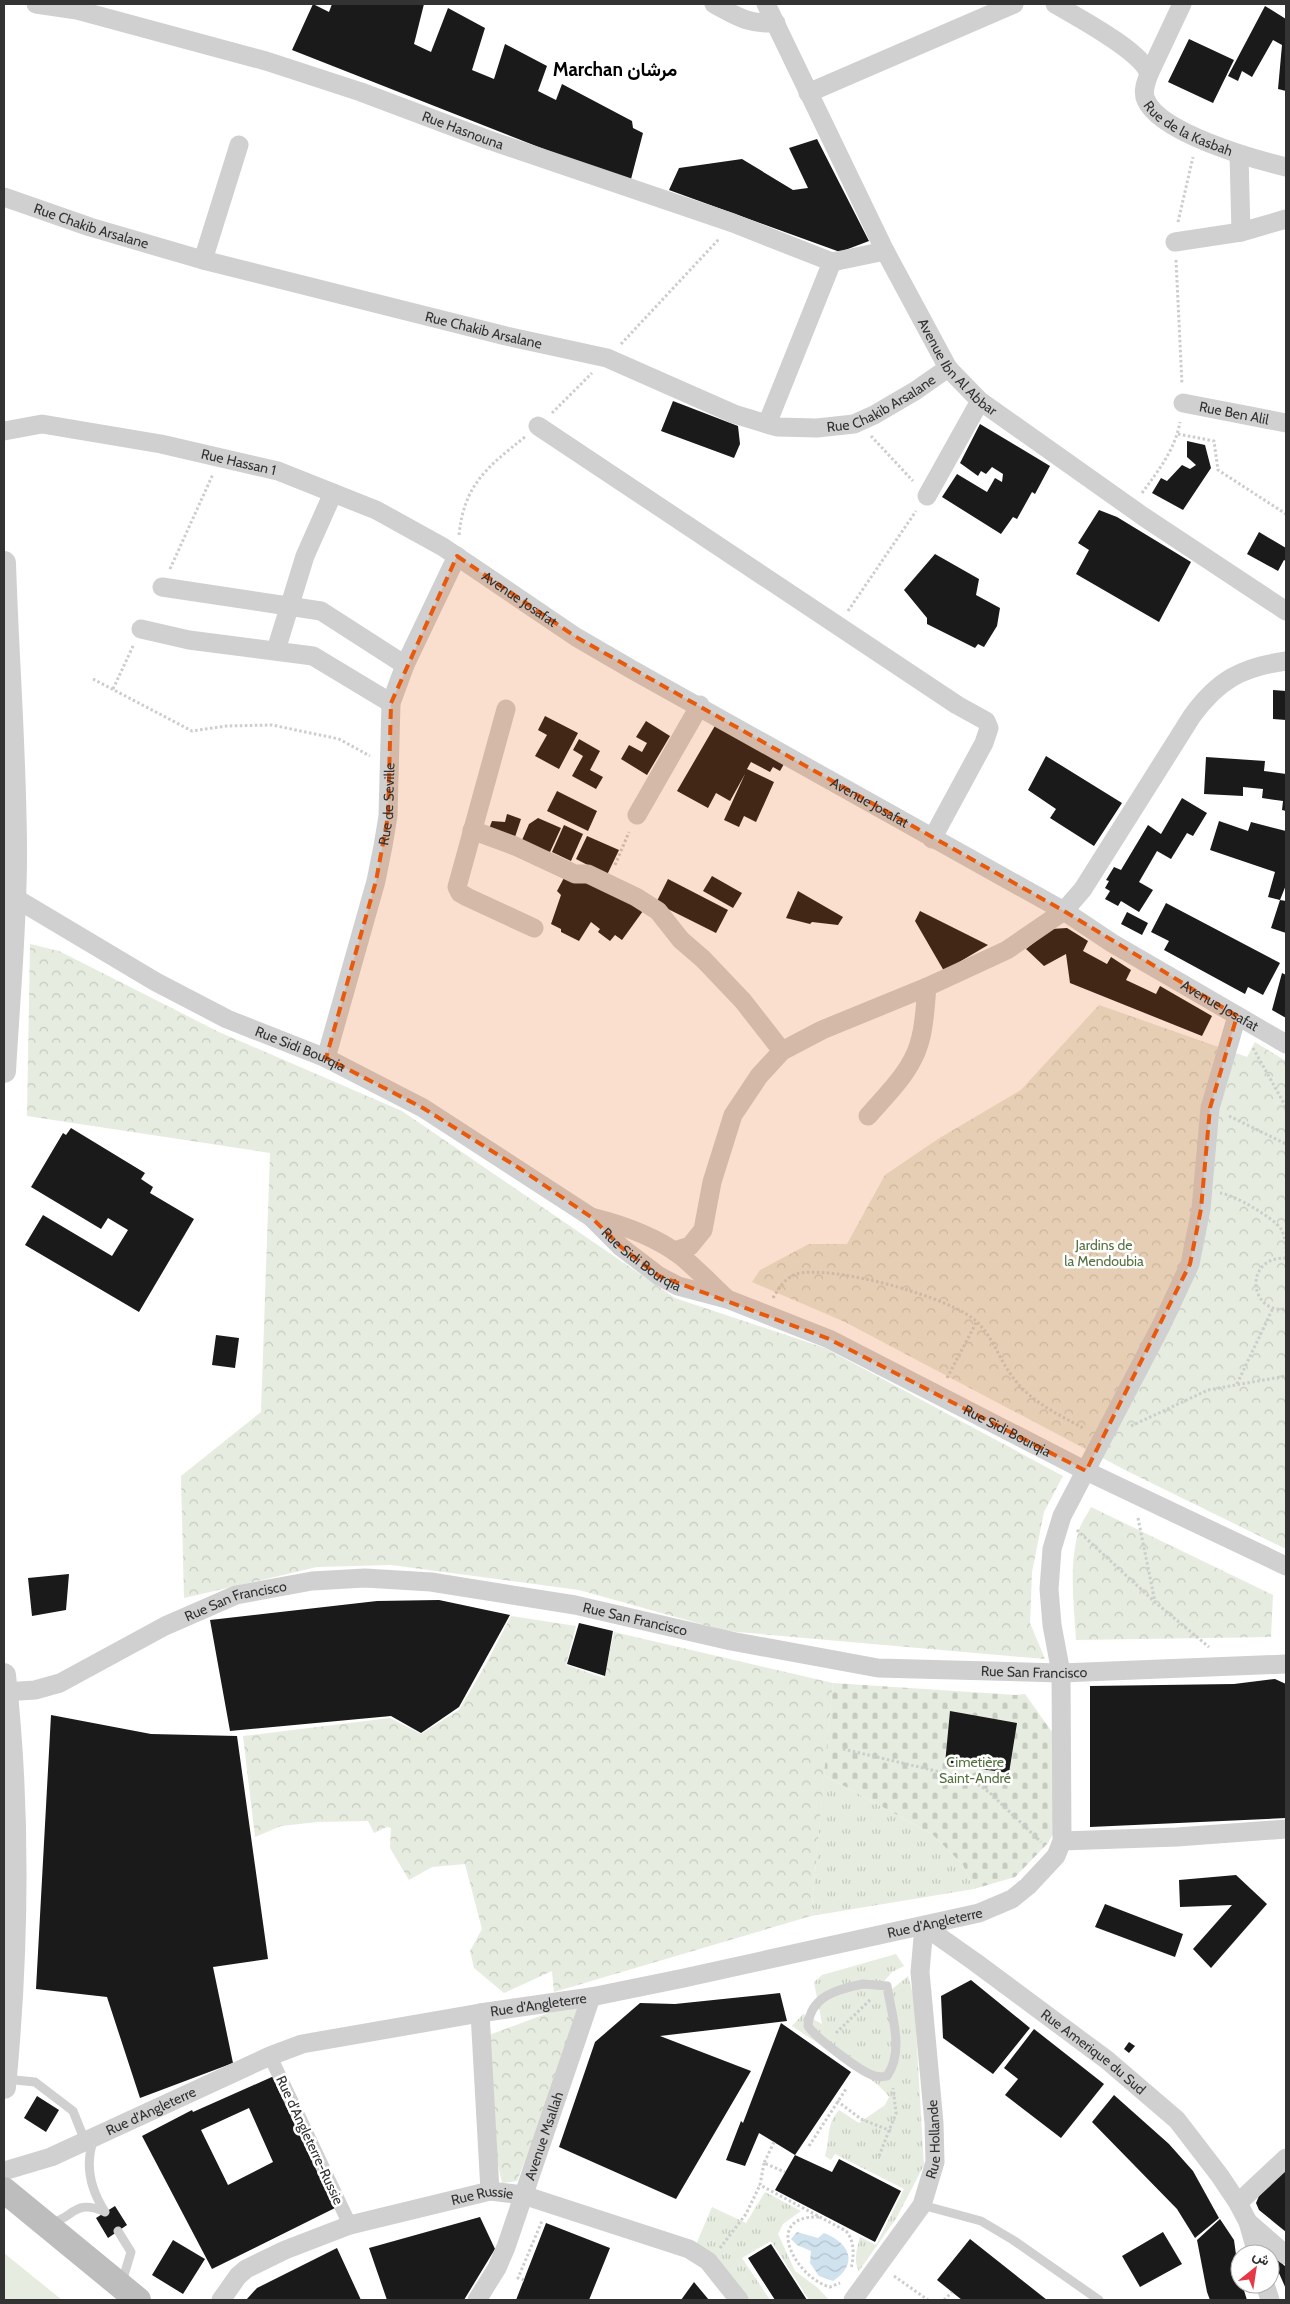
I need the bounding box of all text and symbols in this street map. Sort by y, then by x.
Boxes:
district label: Marchan مرشان [553,58,677,82]
street label: Rue de la Kasbah [1140,97,1235,160]
street label: Rue Hasnouna [420,107,506,153]
street label: Rue Chakib Arsalane [31,199,151,253]
street label: Rue Chakib Arsalane [423,307,544,353]
street label: Avenue Ibn Al Abbar [914,315,1001,420]
street label: Rue Chakib Arsalane [826,371,939,436]
street label: Rue Ben Alil [1198,397,1271,429]
street label: Rue Hassan 1 [199,445,278,479]
street label: Avenue Josafat [479,567,561,631]
street label: Rue de Seville [374,762,398,847]
street label: Avenue Josafat [827,773,912,832]
street label: Avenue Josafat [1178,976,1262,1035]
street label: Rue Sidi Bourqia [253,1022,349,1076]
street label: Rue Sidi Bourqia [598,1224,685,1295]
park label: Jardins de la Mendoubia [1064,1236,1144,1270]
street label: Rue Sidi Bourqia [960,1401,1054,1461]
street label: Rue San Francisco [182,1577,288,1625]
street label: Rue San Francisco [581,1598,689,1640]
street label: Rue San Francisco [981,1662,1088,1682]
park label: Cimetière Saint-André [939,1753,1011,1787]
street label: Rue d'Angleterre [886,1903,984,1942]
street label: Rue d'Angleterre [489,1989,588,2020]
street label: Rue Amerique du Sud [1037,2005,1150,2098]
street label: Rue d'Angleterre-Russie [272,2073,348,2207]
street label: Rue d'Angleterre [103,2082,199,2139]
street label: Avenue Msallah [520,2089,567,2182]
street label: Rue Hollande [921,2099,944,2181]
street label: Rue Russie [449,2182,514,2209]
north arrow [1230,2244,1280,2294]
text: ش [1250,2246,1273,2270]

